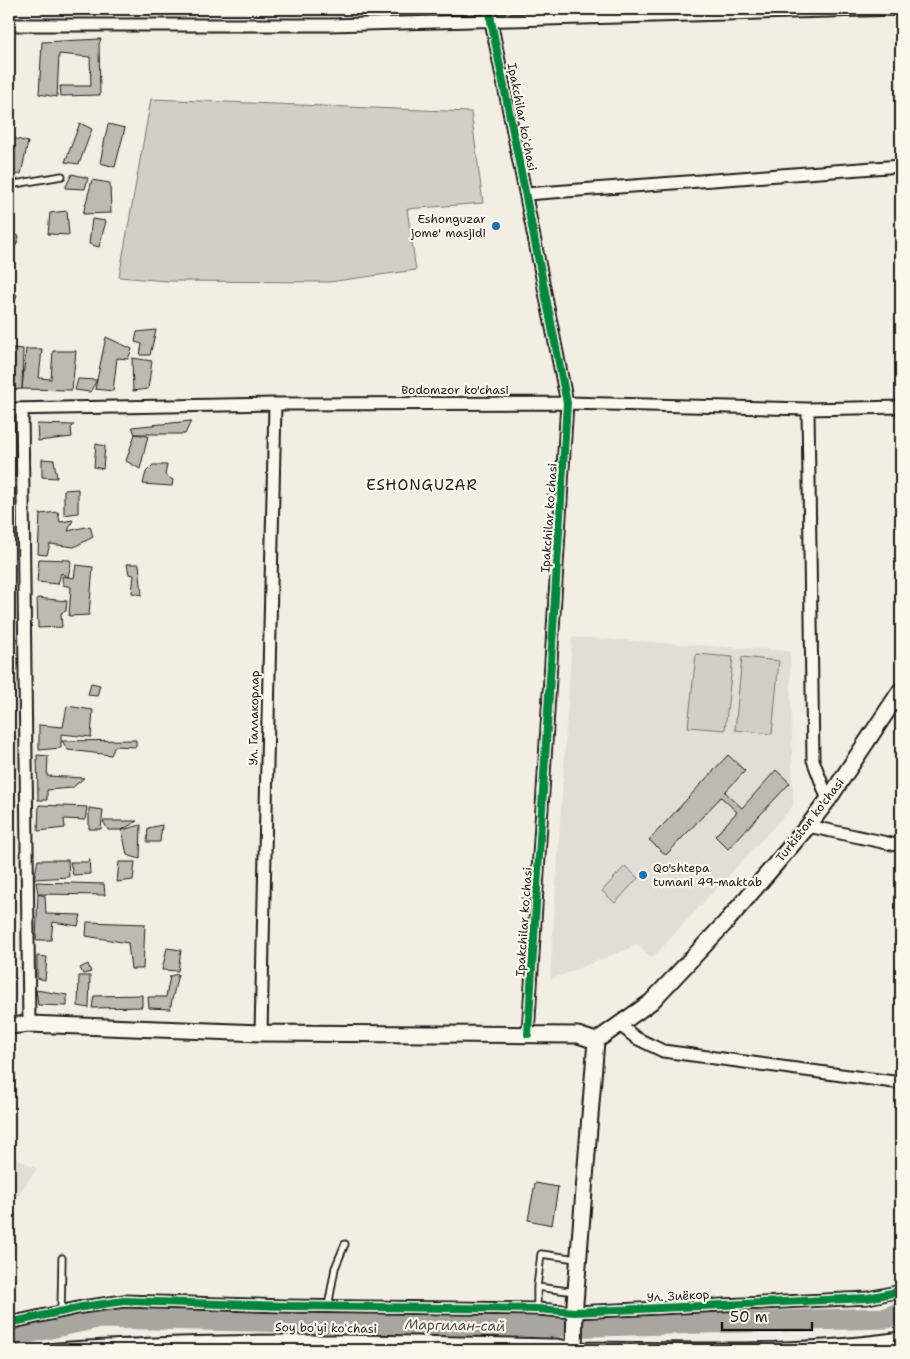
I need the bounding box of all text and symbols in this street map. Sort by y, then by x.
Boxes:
street label: Ipakchilar koʻchasi [504,62,540,172]
place label: Eshonguzar jome' masjidi [410,211,486,241]
marker: Eshonguzar jome' masjidi [490,220,502,232]
street label: Bodomzor ko'chasi [401,382,509,398]
street label: Ipakchilar koʻchasi [537,463,561,573]
district label: ESHONGUZAR [366,475,478,495]
street label: Ул. Галлакорлар [245,670,263,766]
street label: Turkiston ko'chasi [772,775,848,865]
place label: Qo'shtepa tumani 49-maktab [653,860,762,890]
street label: Ipakchilar koʻchasi [512,867,536,977]
marker: Qo'shtepa tumani 49-maktab [637,869,649,881]
street label: Ул. Зиёкор [646,1286,710,1306]
scale bar [722,1299,812,1331]
text: 50 m [730,1307,768,1327]
water label: Маргилан-сай [405,1315,505,1335]
street label: Soy boʻyi koʻchasi [275,1319,377,1337]

